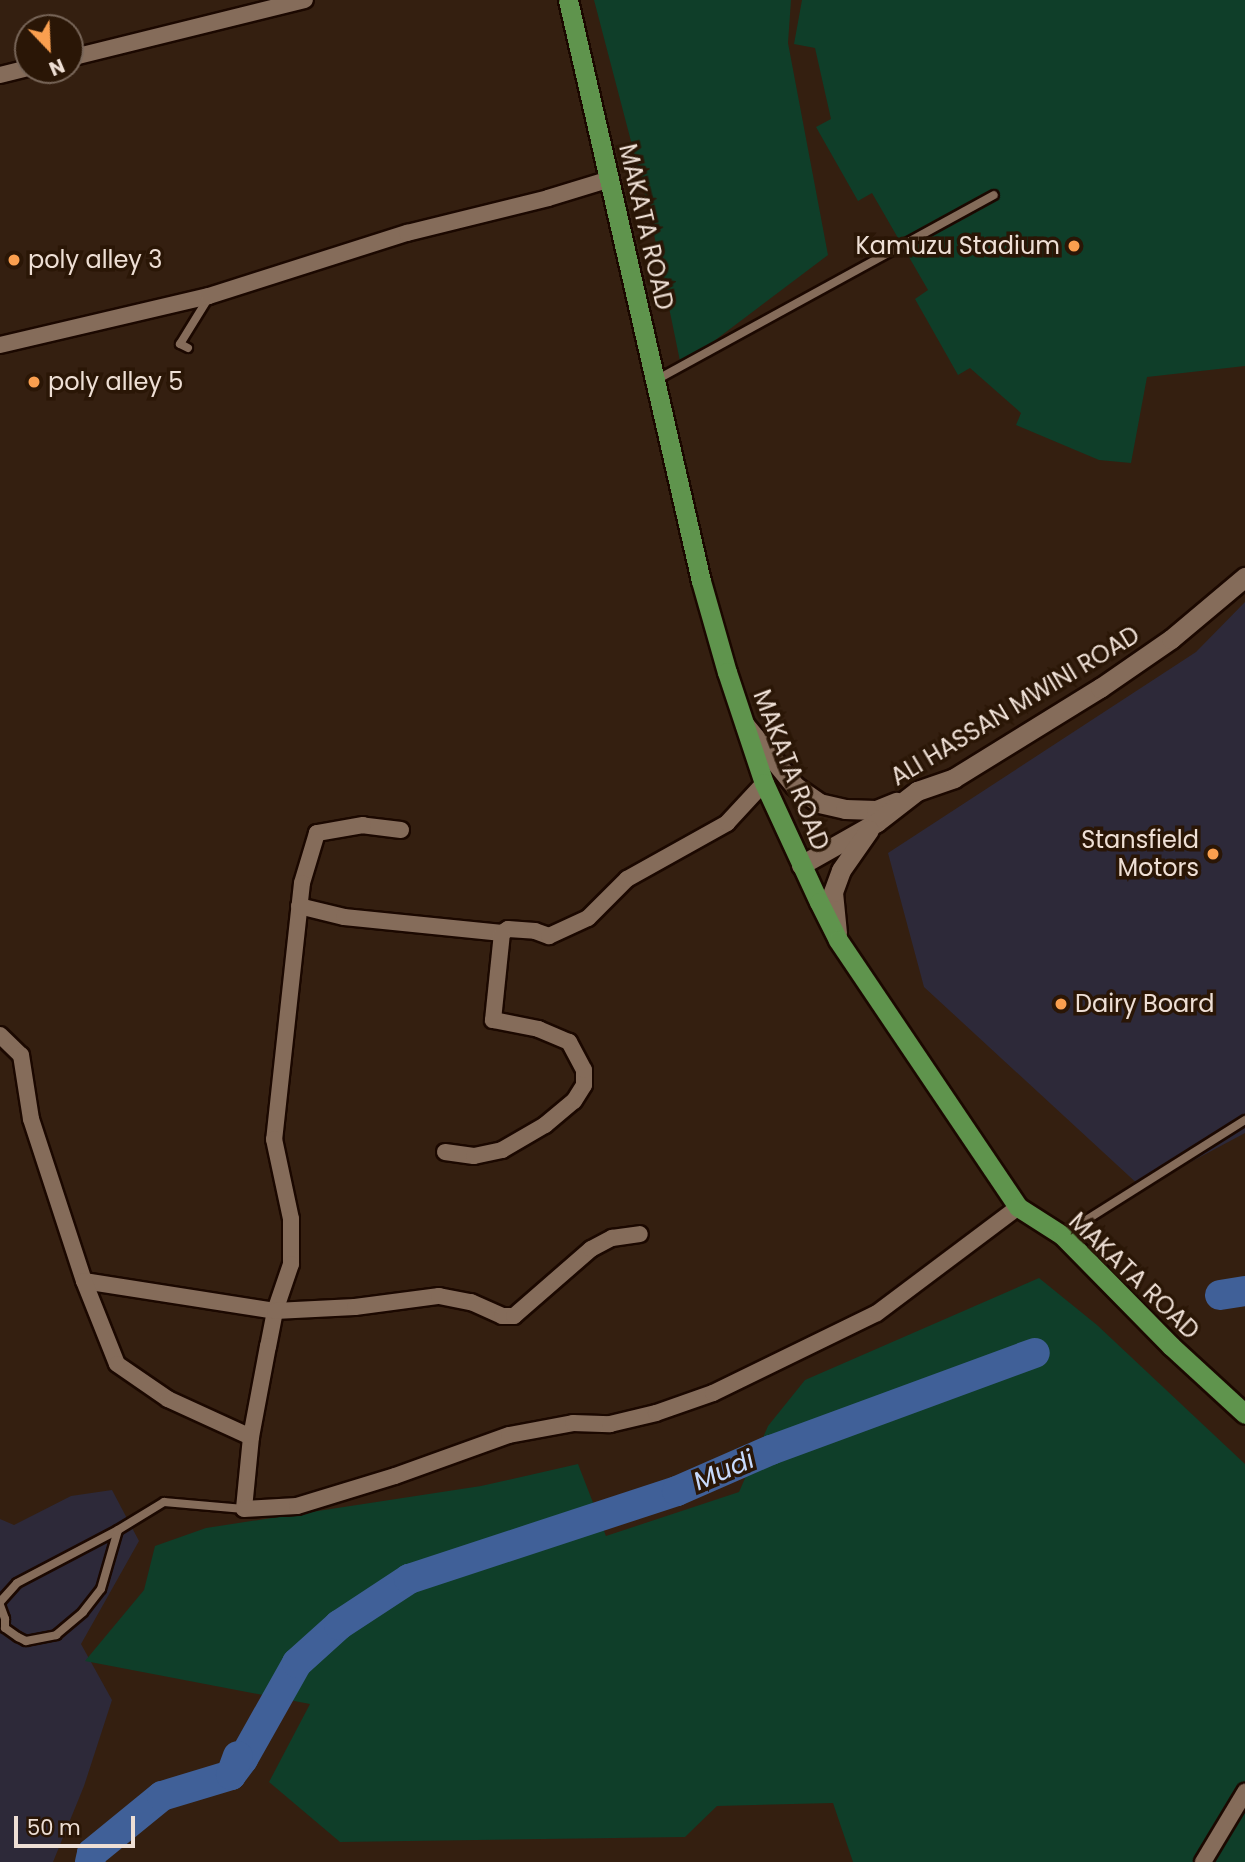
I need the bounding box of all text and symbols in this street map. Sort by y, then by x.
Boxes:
north arrow [14,14,84,84]
text: N [45,52,68,82]
street label: MAKATA ROAD [613,141,679,313]
place label: Kamuzu Stadium [855,232,1060,260]
marker: Kamuzu Stadium [1066,238,1082,254]
place label: poly alley 3 [28,246,162,274]
marker: poly alley 3 [6,252,22,268]
place label: poly alley 5 [48,368,183,396]
marker: poly alley 5 [26,374,42,390]
street label: ALI HASSAN MWINI ROAD [885,620,1145,792]
street label: MAKATA ROAD [747,686,835,854]
place label: Stansfield Motors [1081,826,1199,882]
marker: Stansfield Motors [1205,846,1221,862]
place label: Dairy Board [1075,990,1214,1018]
marker: Dairy Board [1053,996,1069,1012]
street label: MAKATA ROAD [1063,1207,1205,1345]
water label: Mudi [689,1444,759,1498]
scale bar [18,1802,138,1846]
text: 50 m [27,1813,81,1842]

